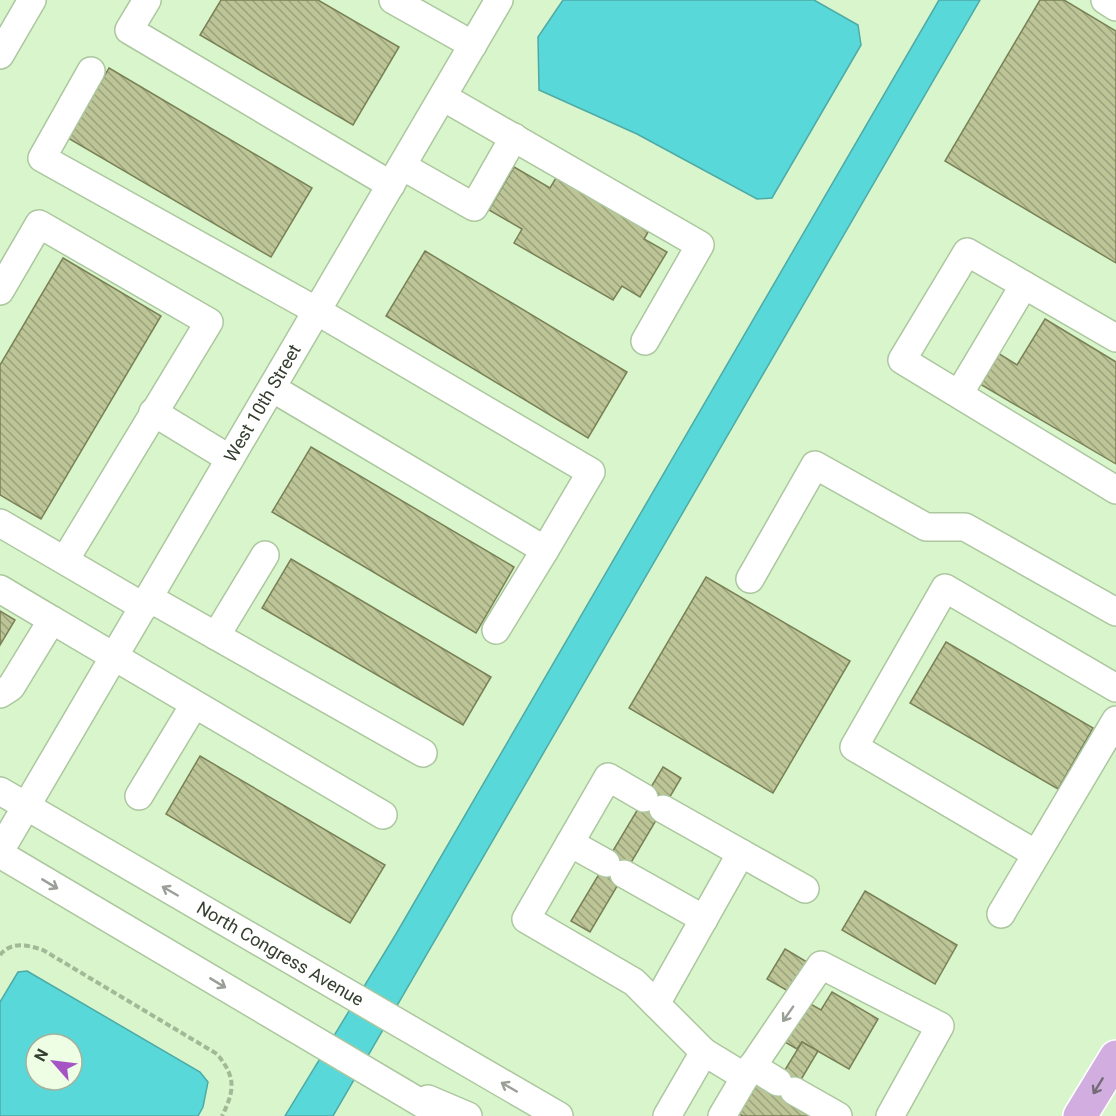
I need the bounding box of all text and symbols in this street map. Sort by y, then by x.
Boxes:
street label: West 10th Street [219,340,305,466]
one-way arrow [41,879,58,891]
one-way arrow [162,884,179,896]
street label: North Congress Avenue [193,897,368,1010]
one-way arrow [209,978,226,990]
one-way arrow [782,1005,794,1021]
north arrow [24,1032,84,1092]
text: N [30,1046,52,1065]
one-way arrow [1092,1077,1104,1094]
one-way arrow [500,1081,518,1092]

